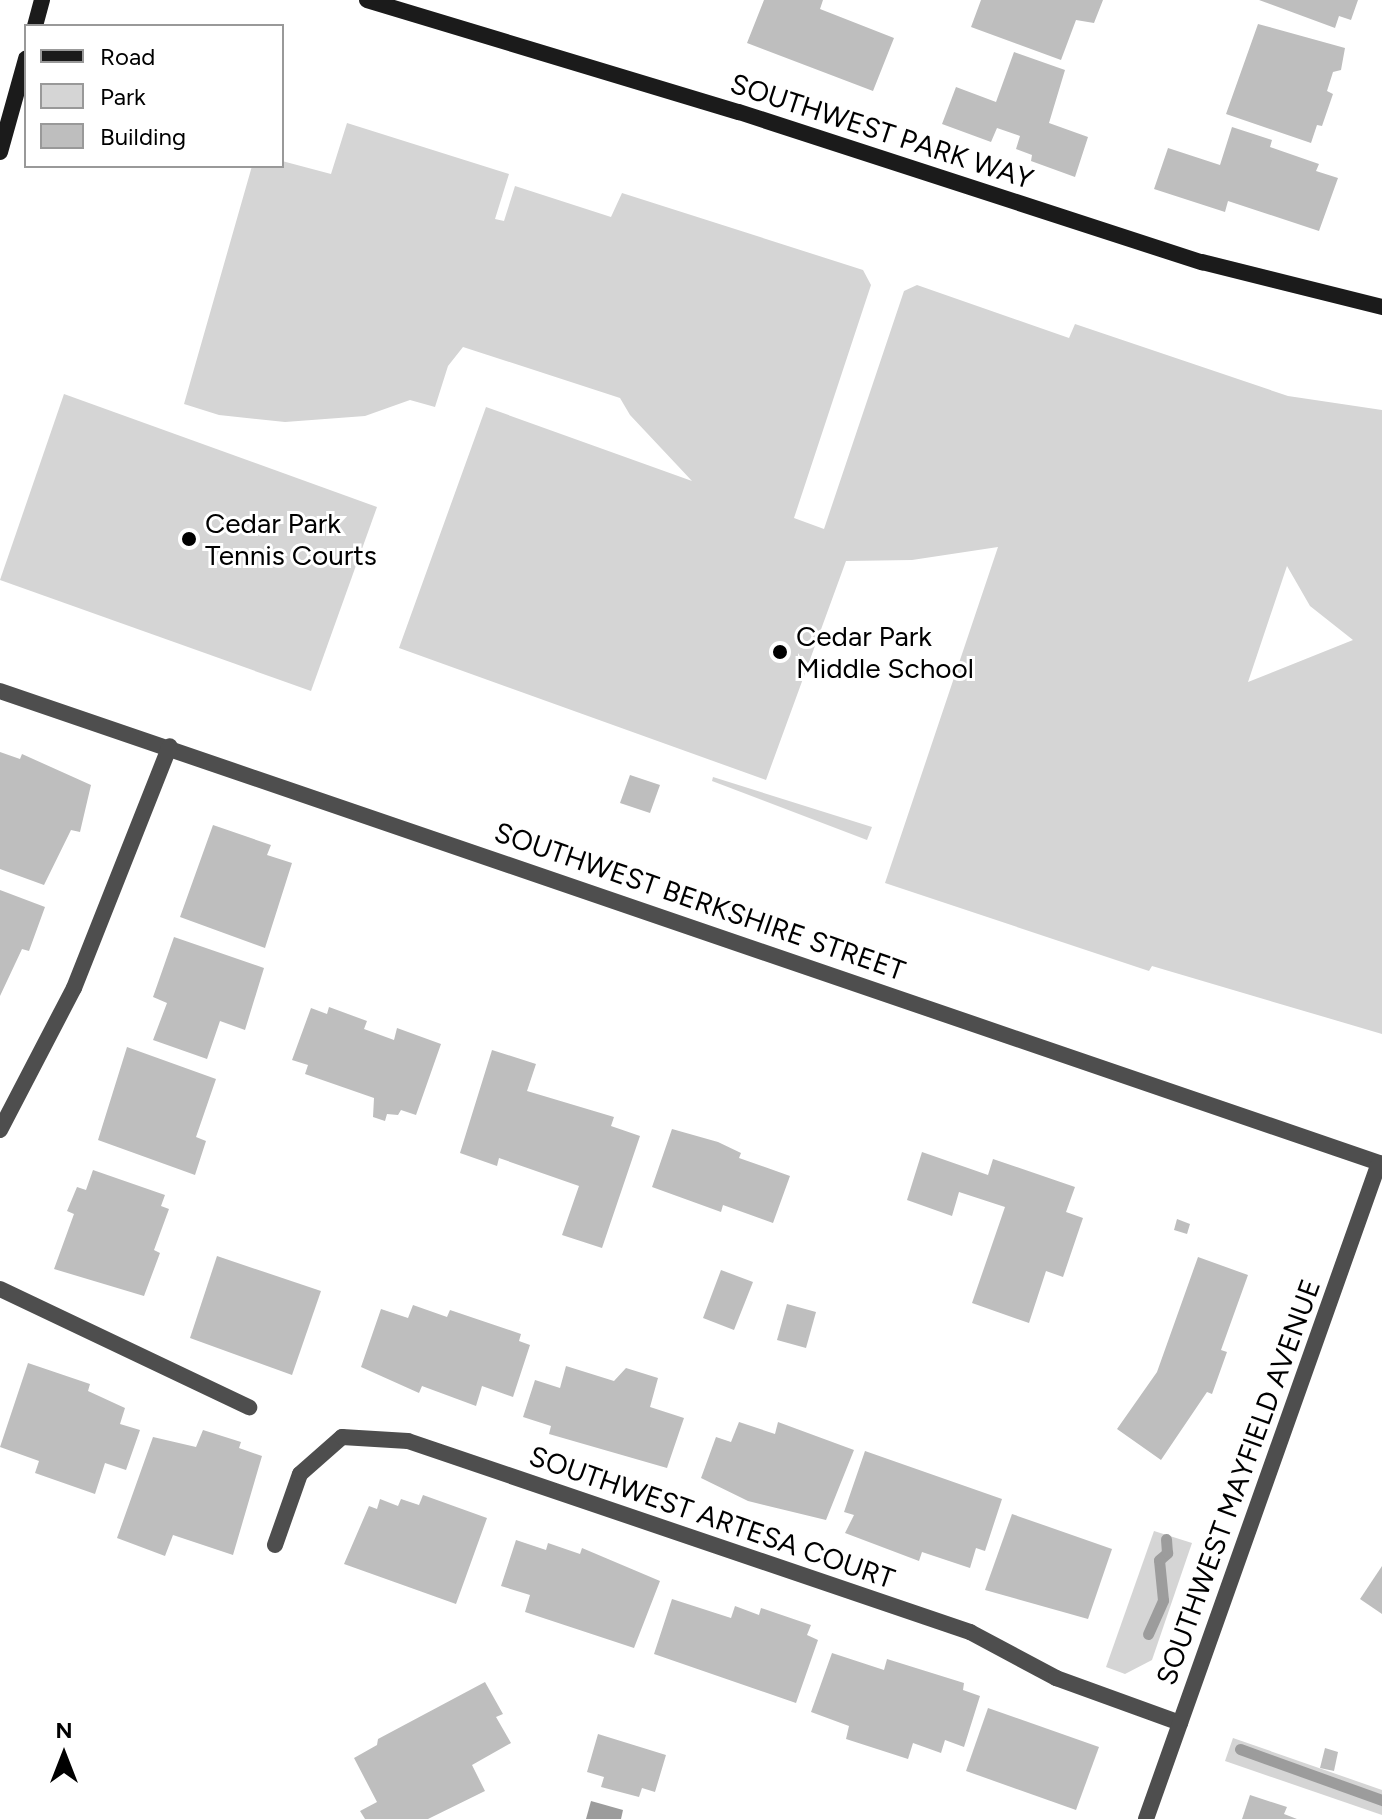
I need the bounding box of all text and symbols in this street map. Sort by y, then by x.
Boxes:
legend [24,24,284,168]
text: Road [100,42,155,71]
street label: SOUTHWEST PARK WAY [726,66,1038,196]
text: Park [100,82,146,111]
text: Building [100,122,186,151]
place label: Cedar Park Tennis Courts [205,506,377,572]
marker: Cedar Park Tennis Courts [180,530,198,548]
place label: Cedar Park Middle School [796,619,974,685]
marker: Cedar Park Middle School [771,643,789,661]
street label: SOUTHWEST BERKSHIRE STREET [490,815,910,987]
street label: SOUTHWEST MAYFIELD AVENUE [1149,1275,1327,1689]
street label: SOUTHWEST ARTESA COURT [525,1439,899,1595]
north arrow [24,1715,104,1795]
text: N [55,1717,73,1744]

